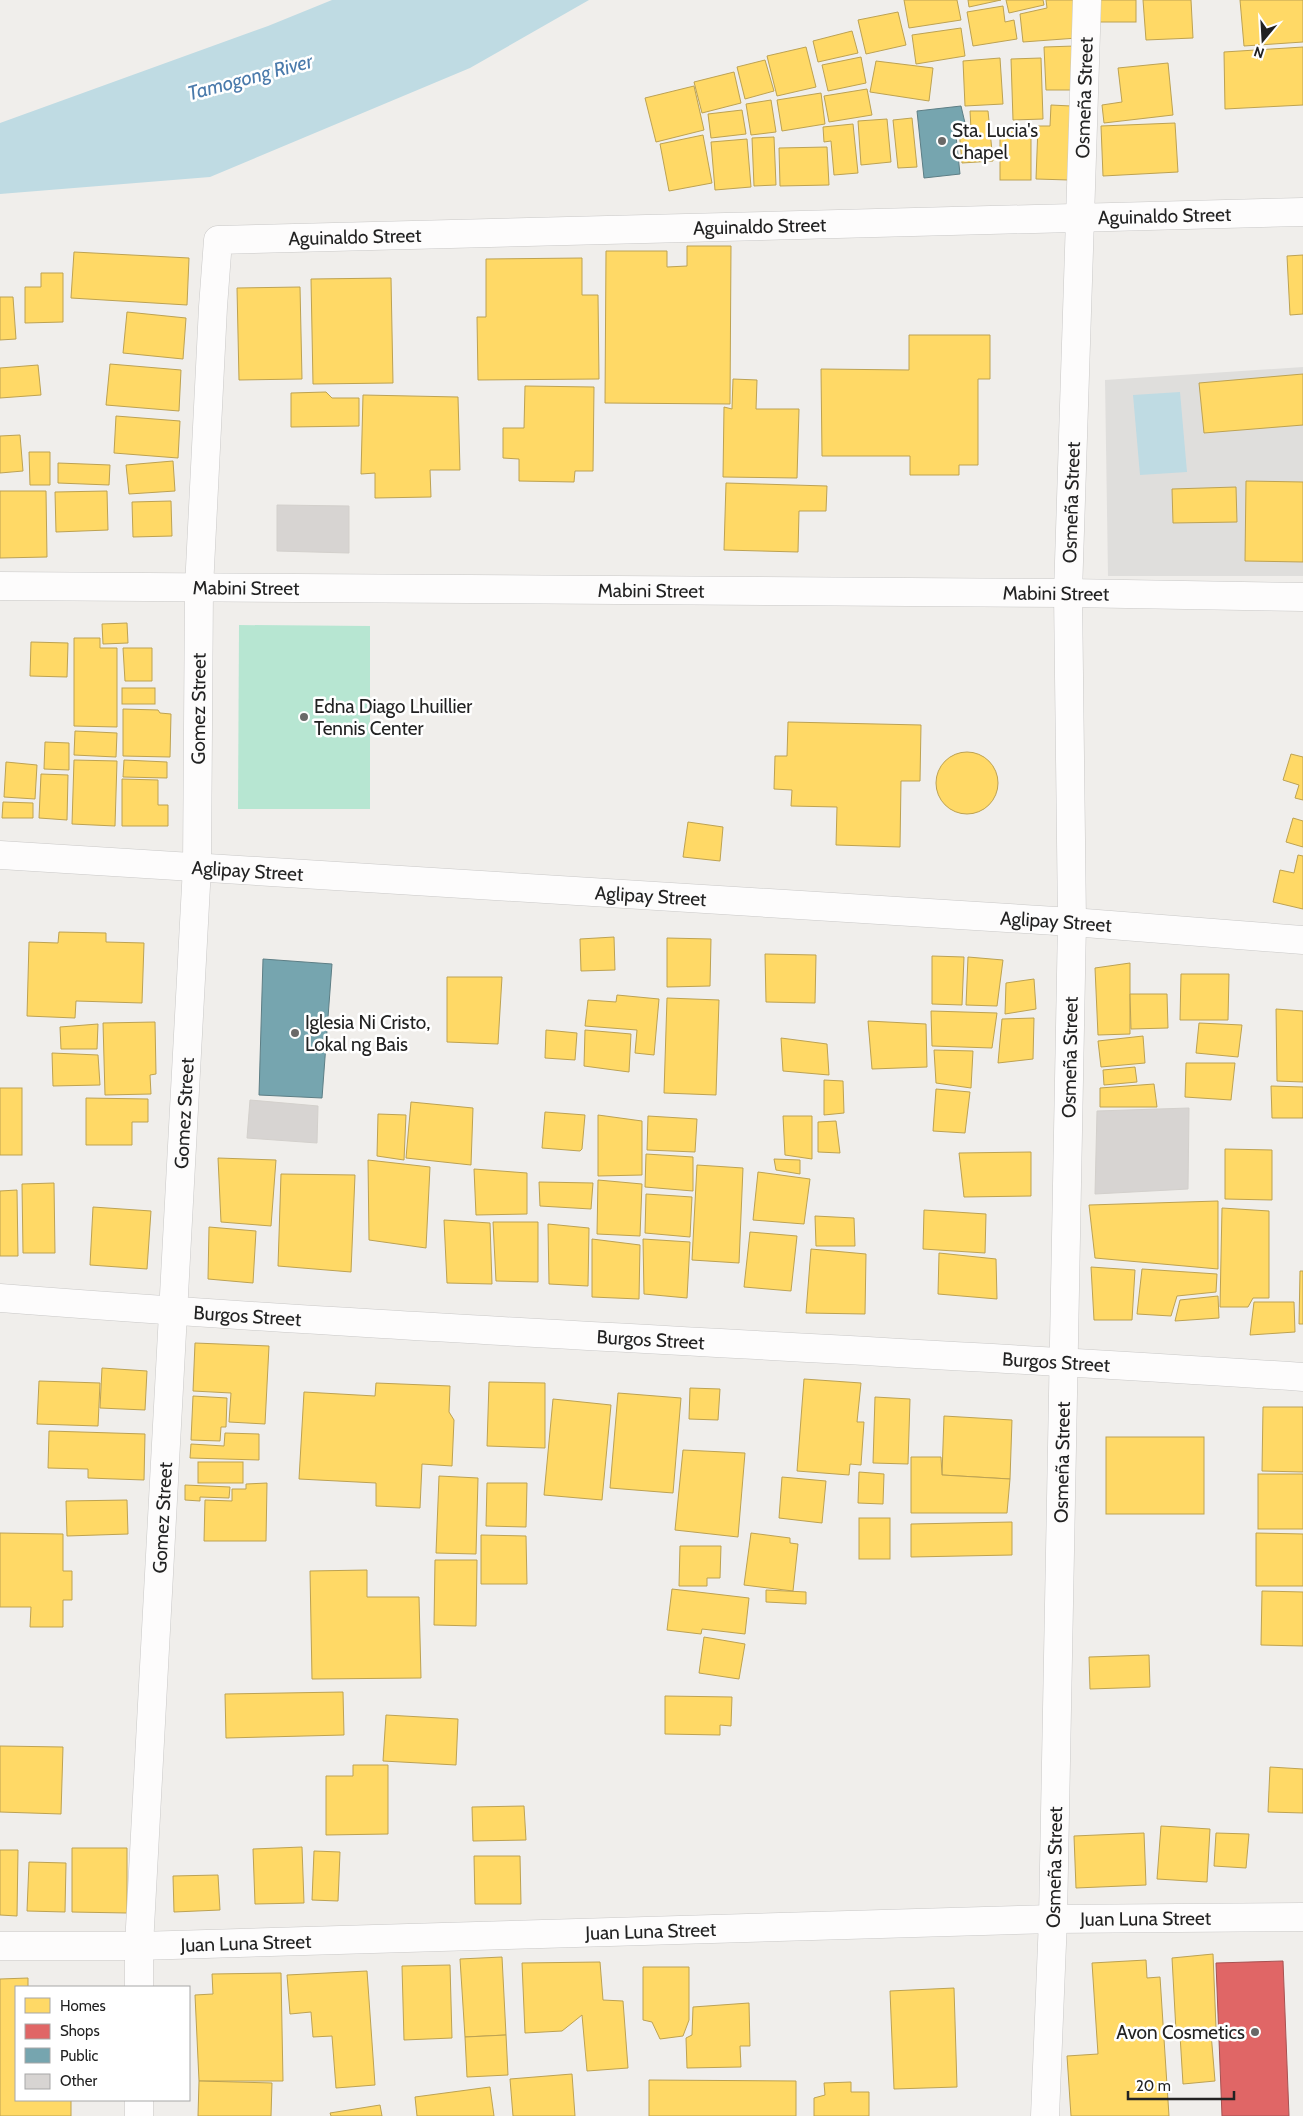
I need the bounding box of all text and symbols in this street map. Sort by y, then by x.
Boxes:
north arrow [1238,15,1288,65]
street label: Osmeña Street [1070,36,1097,159]
text: N [1251,42,1266,62]
water label: Tamogong River [185,49,316,105]
place label: Sta. Lucia's Chapel [952,119,1038,164]
marker: Sta. Lucia's Chapel [936,135,948,147]
street label: Aguinaldo Street [1098,202,1232,229]
street label: Aguinaldo Street [693,213,827,239]
street label: Aguinaldo Street [288,223,422,250]
street label: Osmeña Street [1057,441,1084,564]
street label: Mabini Street [193,576,300,599]
street label: Mabini Street [597,578,705,602]
street label: Mabini Street [1002,581,1110,605]
street label: Gomez Street [186,652,210,764]
place label: Edna Diago Lhuillier Tennis Center [314,695,472,740]
marker: Edna Diago Lhuillier Tennis Center [298,711,310,723]
street label: Aglipay Street [191,856,305,885]
street label: Aglipay Street [594,881,708,911]
street label: Aglipay Street [1000,906,1113,937]
street label: Osmeña Street [1057,996,1082,1118]
place label: Iglesia Ni Cristo, Lokal ng Bais [305,1011,430,1056]
marker: Iglesia Ni Cristo, Lokal ng Bais [289,1027,301,1039]
street label: Gomez Street [169,1056,198,1170]
street label: Burgos Street [193,1301,303,1331]
street label: Burgos Street [596,1325,706,1354]
street label: Burgos Street [1001,1347,1111,1376]
street label: Osmeña Street [1049,1401,1074,1523]
street label: Gomez Street [148,1461,177,1574]
street label: Osmeña Street [1041,1806,1067,1928]
street label: Juan Luna Street [1079,1906,1212,1930]
street label: Juan Luna Street [584,1917,717,1944]
street label: Juan Luna Street [179,1929,312,1956]
legend [15,1986,190,2101]
text: Homes [60,1997,106,2015]
place label: Avon Cosmetics [1116,2021,1245,2044]
text: Shops [60,2022,100,2040]
marker: Avon Cosmetics [1249,2026,1261,2038]
text: Public [60,2047,98,2065]
scale bar [1128,2068,1234,2100]
text: Other [60,2072,97,2090]
text: 20 m [1136,2077,1171,2095]

